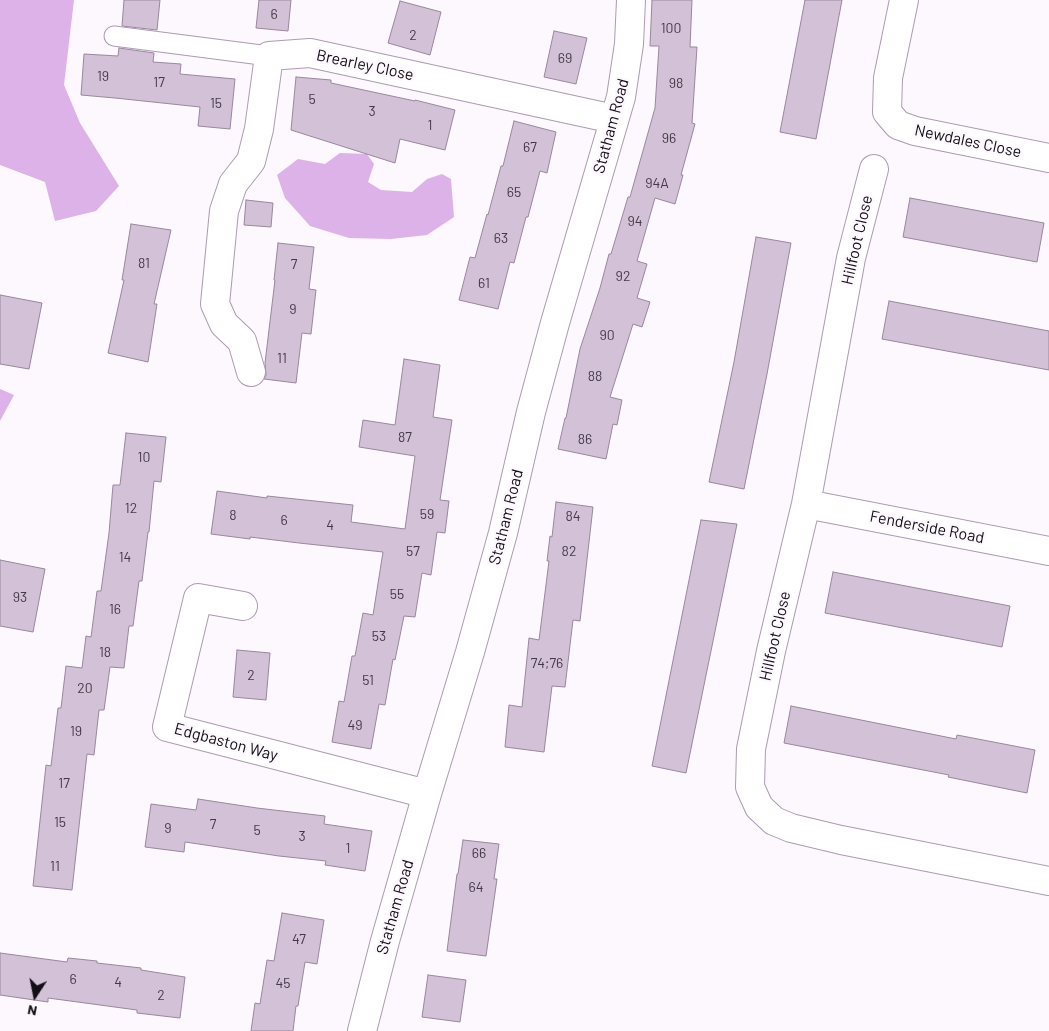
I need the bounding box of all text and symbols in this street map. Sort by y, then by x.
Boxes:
house number: 6 [270,6,278,22]
house number: 100 [661,20,681,36]
house number: 2 [409,27,417,43]
street label: Brearley Close [315,45,415,85]
house number: 69 [558,50,572,66]
house number: 19 [97,68,109,84]
house number: 17 [153,74,165,90]
house number: 98 [669,75,683,91]
street label: Statham Road [589,76,633,176]
house number: 5 [308,91,316,107]
house number: 15 [210,95,222,111]
house number: 3 [368,103,376,119]
house number: 1 [428,117,432,133]
street label: Newdales Close [913,120,1023,162]
house number: 96 [662,130,676,146]
house number: 67 [523,139,537,155]
house number: 94A [645,175,669,191]
house number: 65 [507,184,521,200]
street label: Hillfoot Close [837,193,877,287]
house number: 94 [627,213,643,229]
house number: 63 [494,230,508,246]
house number: 81 [138,255,150,271]
house number: 7 [291,256,297,272]
house number: 92 [616,268,630,284]
house number: 61 [478,275,490,291]
house number: 9 [289,301,297,317]
house number: 90 [599,327,615,343]
house number: 11 [277,350,287,366]
house number: 88 [588,368,602,384]
house number: 87 [398,429,412,445]
house number: 86 [578,431,592,447]
house number: 10 [138,449,150,465]
street label: Statham Road [485,467,527,567]
house number: 12 [125,500,137,516]
house number: 59 [420,506,434,522]
street label: Fenderside Road [868,506,986,548]
house number: 8 [229,507,237,523]
house number: 84 [565,508,581,524]
house number: 6 [280,512,288,528]
house number: 4 [326,517,334,533]
house number: 57 [406,543,420,559]
house number: 82 [562,543,576,559]
house number: 14 [119,549,131,565]
house number: 55 [390,586,404,602]
house number: 93 [13,589,27,605]
street label: Hillfoot Close [755,589,795,683]
house number: 16 [109,601,121,617]
house number: 53 [372,628,386,644]
house number: 18 [99,644,111,660]
house number: 74;76 [531,655,563,671]
house number: 2 [247,667,255,683]
house number: 51 [362,672,374,688]
house number: 20 [77,680,93,696]
house number: 49 [347,717,363,733]
street label: Edgbaston Way [172,719,280,765]
house number: 19 [70,723,82,739]
house number: 17 [58,775,70,791]
house number: 15 [54,814,66,830]
house number: 7 [210,816,216,832]
house number: 9 [164,820,172,836]
house number: 5 [253,822,261,838]
house number: 3 [298,828,306,844]
house number: 1 [346,840,350,856]
house number: 66 [472,845,486,861]
street label: Statham Road [372,857,418,957]
house number: 11 [50,858,60,874]
house number: 64 [469,879,483,895]
house number: 47 [292,931,306,947]
north arrow [10,971,60,1021]
house number: 6 [69,971,77,987]
house number: 4 [114,974,122,990]
house number: 45 [276,975,290,991]
house number: 2 [157,987,165,1003]
text: N [26,1002,38,1020]

